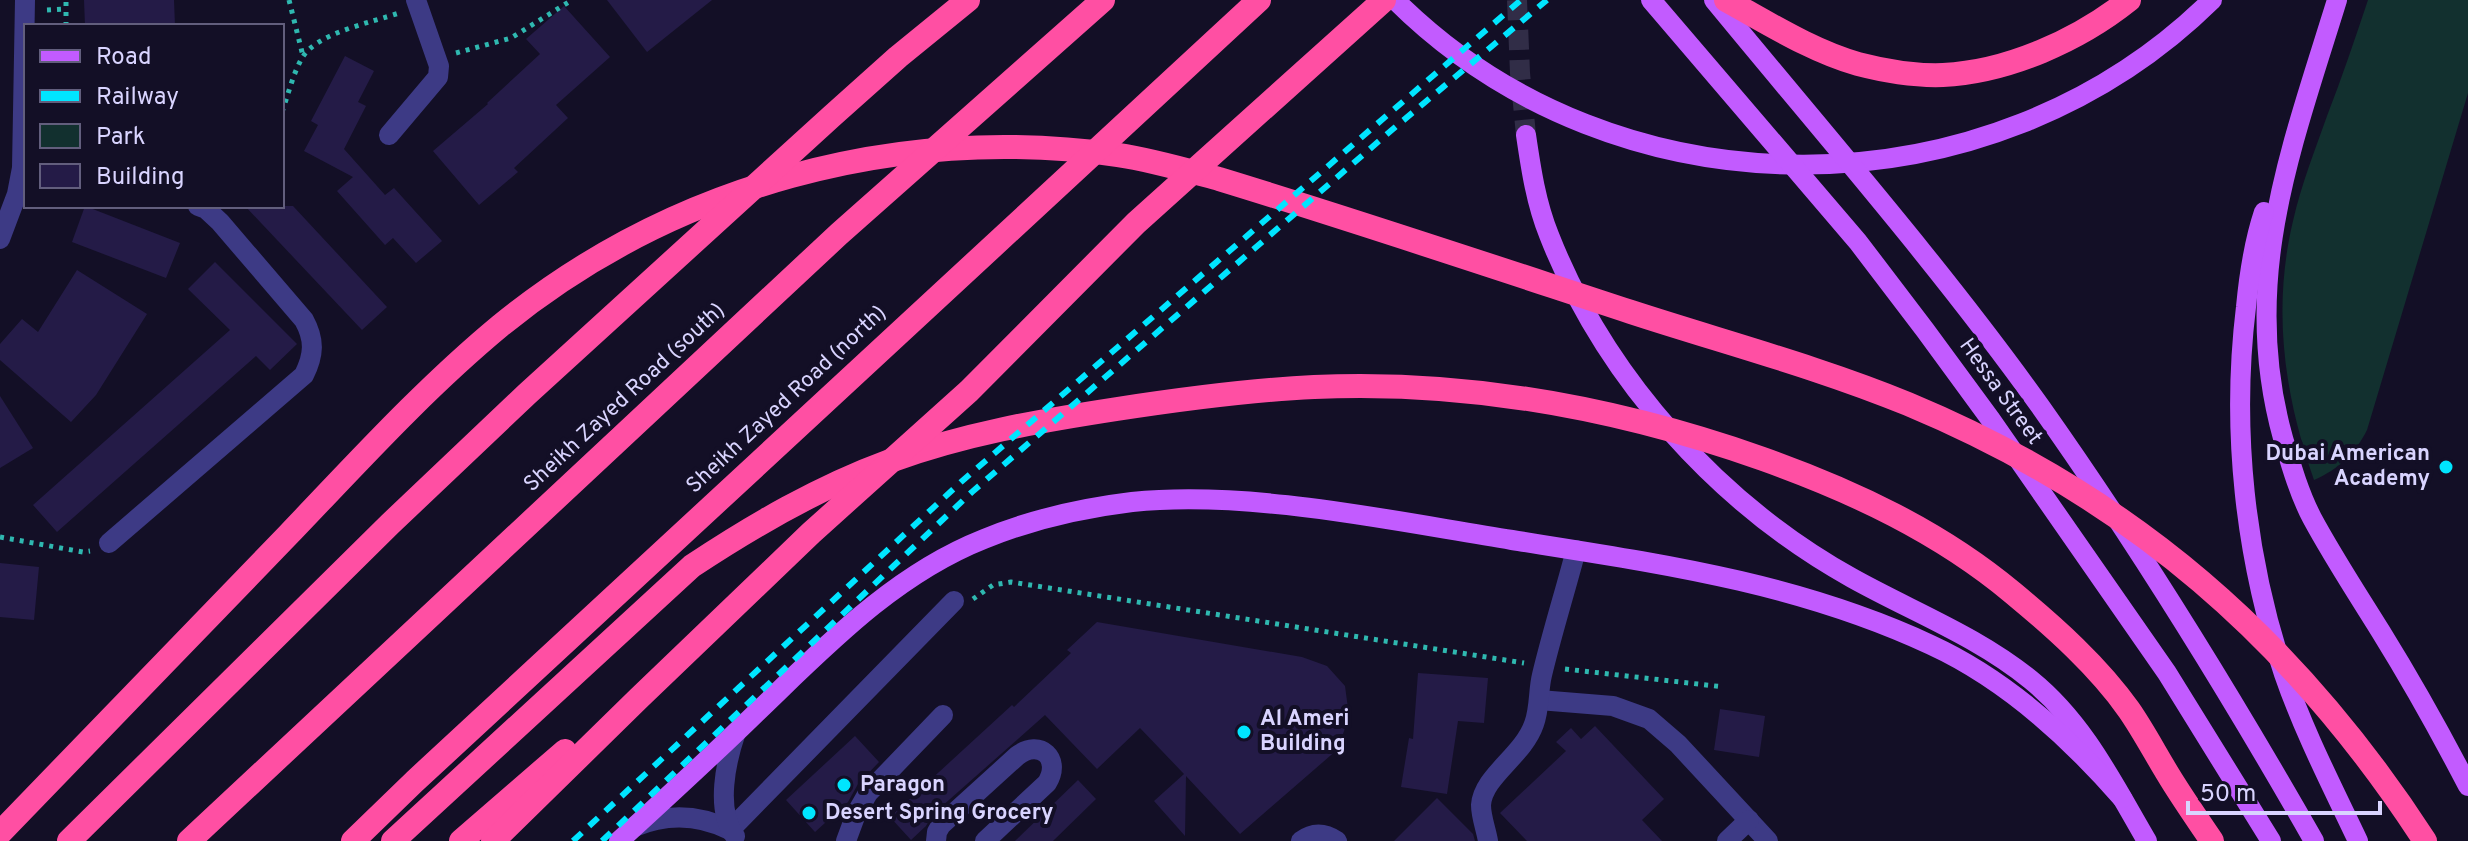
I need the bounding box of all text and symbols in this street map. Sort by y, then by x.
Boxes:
legend [24,24,284,208]
text: Road [96,43,152,73]
text: Railway [96,83,179,113]
text: Park [96,123,146,153]
text: Building [96,163,185,193]
street label: Sheikh Zayed Road (south) [519,298,731,498]
street label: Sheikh Zayed Road (north) [681,300,893,500]
street label: Hessa Street [1952,334,2048,450]
place label: Dubai American Academy [2266,441,2430,493]
marker: Dubai American Academy [2437,458,2455,476]
place label: Al Ameri Building [1260,706,1350,758]
marker: Al Ameri Building [1235,723,1253,741]
scale bar [2188,765,2380,815]
place label: Paragon [860,772,945,799]
marker: Paragon [835,776,853,794]
text: 50 m [2200,780,2256,810]
place label: Desert Spring Grocery [825,800,1054,827]
marker: Desert Spring Grocery [800,804,818,822]

